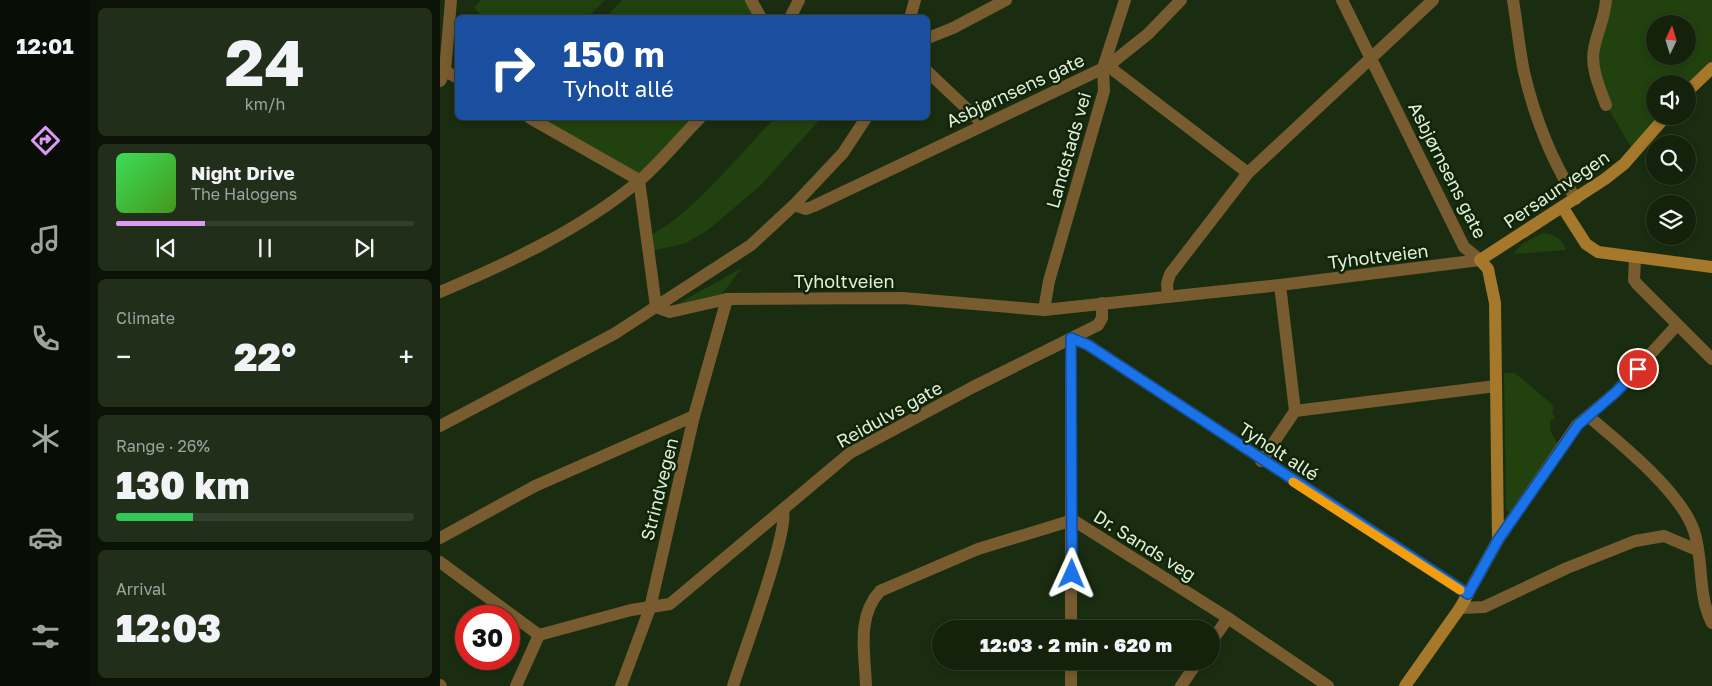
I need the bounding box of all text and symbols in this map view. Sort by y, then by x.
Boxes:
north arrow [1646,15,1696,65]
map controls [1646,15,1696,245]
text: 24 [225,22,305,100]
text: 12:01 [16,32,74,59]
text: 150 m [563,33,665,75]
icon: right [480,35,545,100]
street label: Asbjørnsens gate [942,48,1088,132]
text: Tyholt allé [563,75,674,102]
button: sound [1646,75,1696,125]
street label: Landstads vei [1041,89,1095,211]
text: km/h [245,94,285,114]
street label: Asbjørnsens gate [1404,98,1492,242]
icon: directions [28,123,63,158]
button: search [1646,135,1696,185]
street label: Persaunvegen [1499,145,1613,233]
text: Night Drive [191,161,295,184]
text: The Halogens [191,184,297,204]
button: layers [1646,195,1696,245]
icon: music [28,222,63,257]
icon: previous [152,234,180,262]
icon: pause [251,234,279,262]
icon: next [350,234,378,262]
street label: Tyholtveien [1326,239,1430,273]
street label: Tyholtveien [793,270,895,292]
text: Climate [116,308,175,328]
icon: phone [28,321,63,356]
text: 22° [234,334,296,379]
text: − [116,340,131,373]
text: + [399,340,414,373]
pin [1617,348,1659,390]
icon: arrive [1624,355,1652,383]
street label: Reidulvs gate [832,376,946,452]
street label: Tyholt allé [1235,417,1323,485]
icon: climate [28,421,63,456]
street label: Strindvegen [636,435,682,543]
text: Range · 26% [116,436,210,456]
text: 130 km [116,462,250,507]
street label: Dr. Sands veg [1090,505,1200,585]
icon: car [28,520,63,555]
position arrow [1045,547,1097,599]
text: Arrival [116,579,166,599]
text: 12:03 [116,605,221,650]
speed limit sign: 30 [455,605,520,670]
icon: filters [28,619,63,654]
text: 12:03 · 2 min · 620 m [980,633,1172,656]

